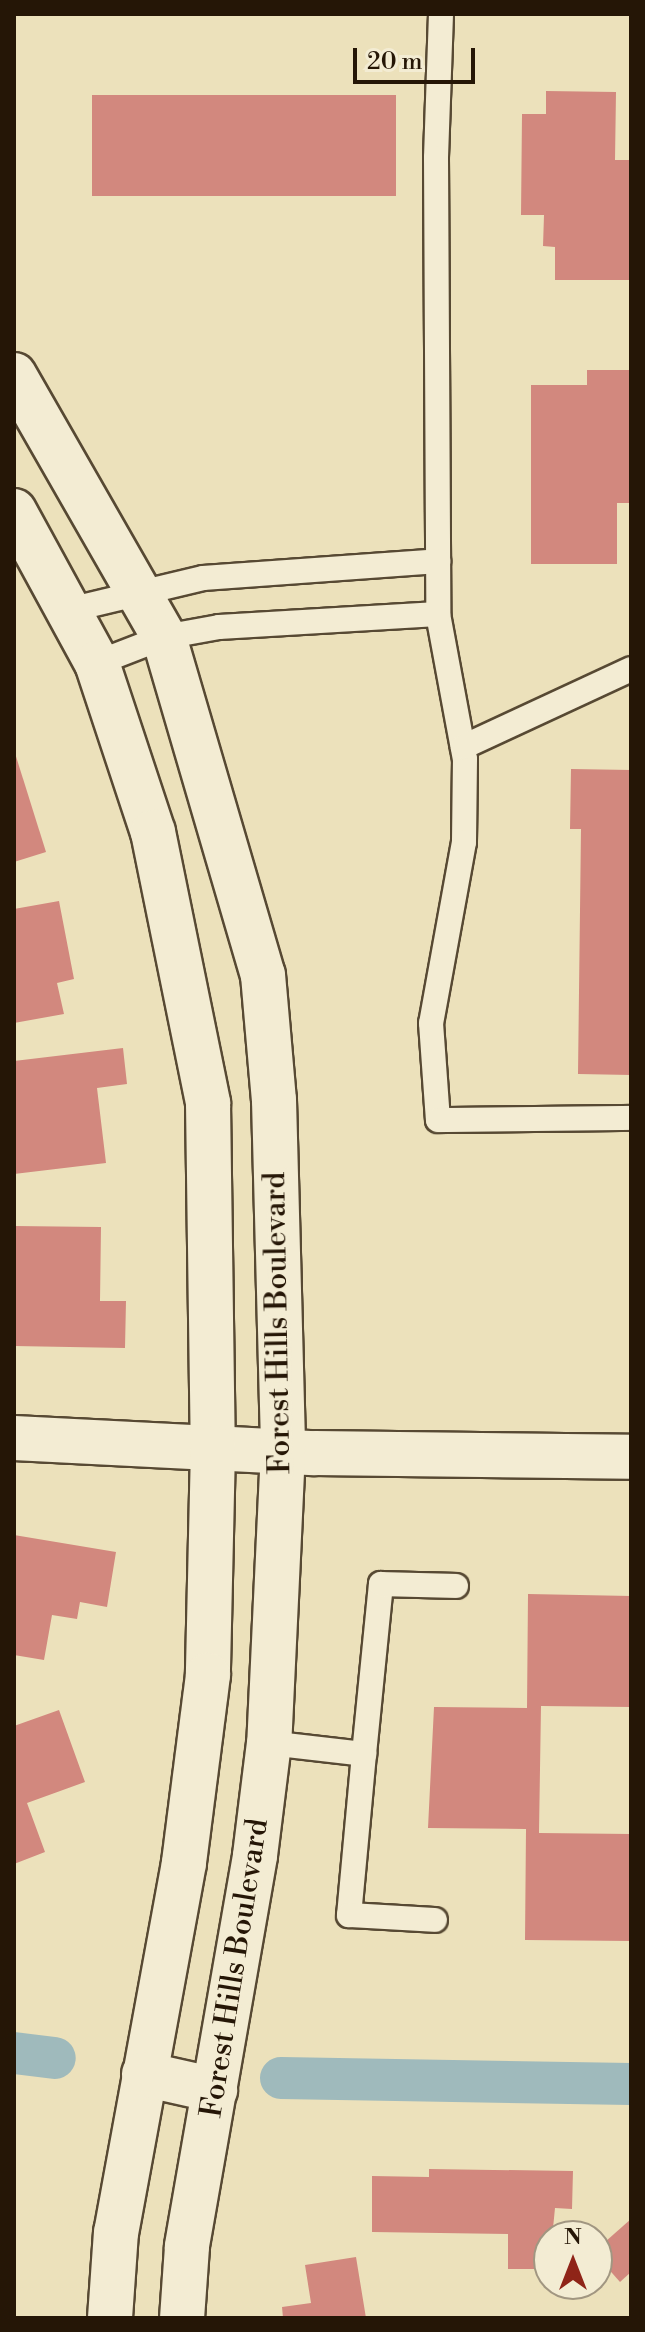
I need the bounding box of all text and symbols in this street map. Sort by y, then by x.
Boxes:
scale bar [357,32,479,82]
text: 20 m [367,47,423,77]
street label: Forest Hills Boulevard [257,1172,299,1474]
street label: Forest Hills Boulevard [194,1816,276,2120]
north arrow [533,2220,613,2300]
text: N [564,2224,582,2251]

